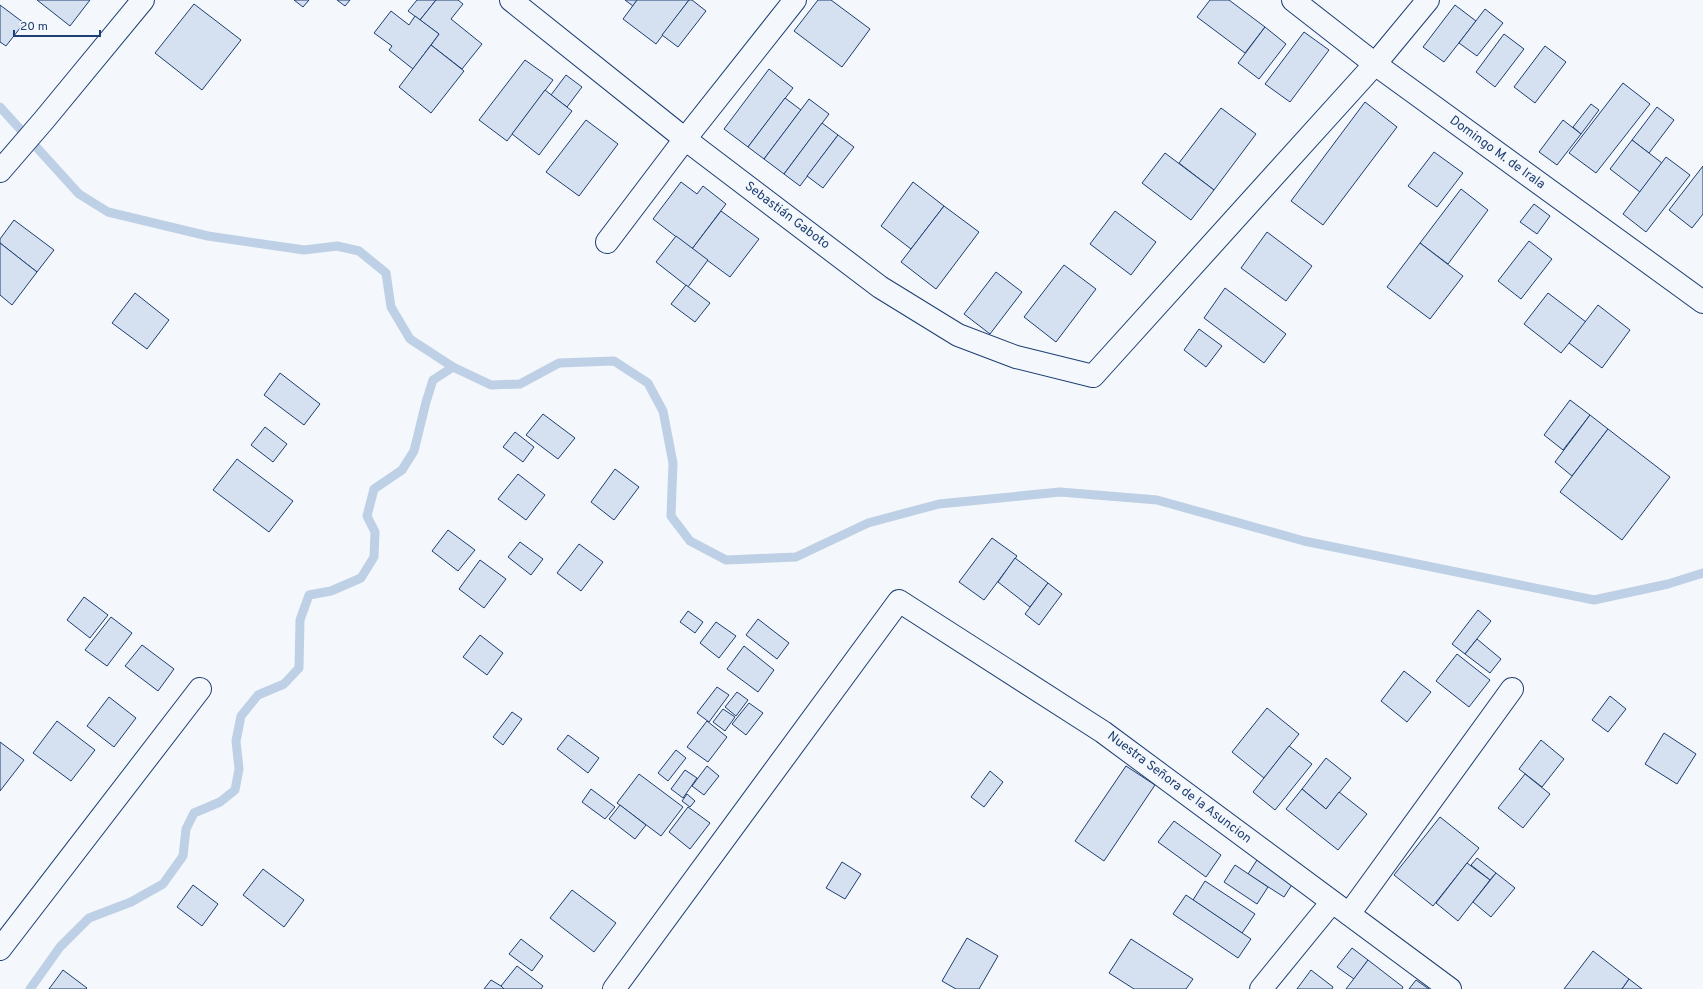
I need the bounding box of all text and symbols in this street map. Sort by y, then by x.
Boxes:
scale bar [14,12,100,38]
text: 20 m [20,19,48,35]
street label: Domingo M. de Irala [1446,113,1548,193]
street label: Sebastián Gaboto [741,179,833,253]
street label: Nuestra Señora de la Asuncion [1104,729,1254,847]

